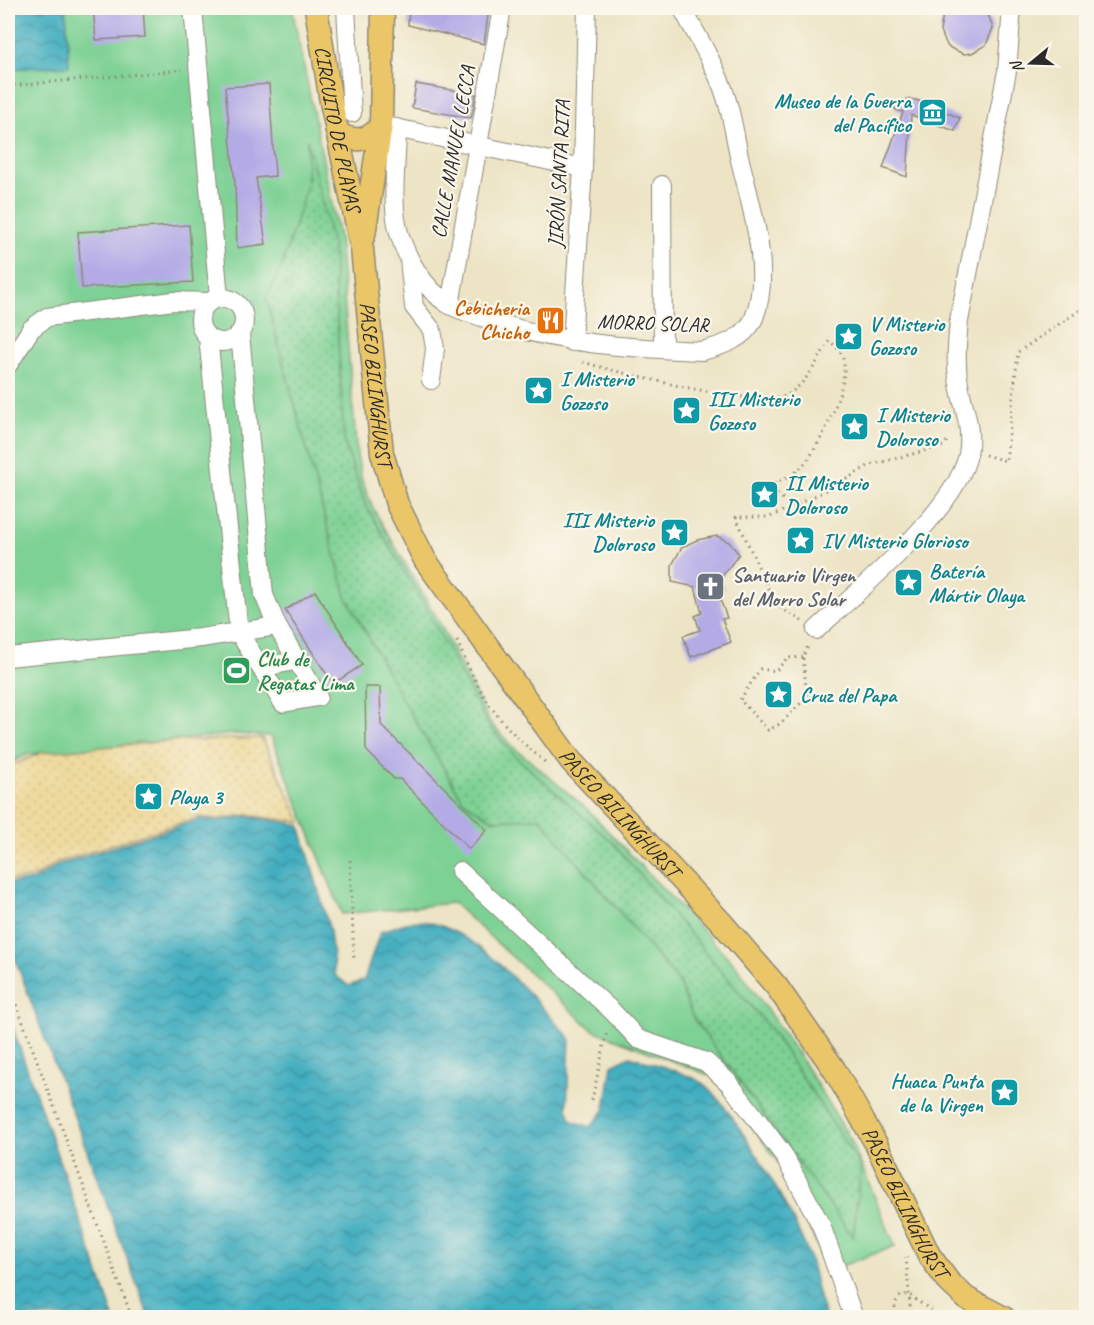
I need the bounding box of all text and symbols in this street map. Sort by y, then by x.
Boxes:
north arrow [1001,33,1061,93]
street label: CIRCUITO DE PLAYAS [309,44,367,217]
text: N [1006,57,1029,75]
street label: CALLE MANUEL LECCA [425,62,481,240]
place label: Museo de la Guerra del Pacífico [774,88,912,138]
museum icon: Museo de la Guerra del Pacífico [916,97,948,129]
street label: JIRÓN SANTA RITA [542,98,576,249]
place label: Cebicheria Chicho [454,295,531,345]
street label: PASEO BILINGHURST [354,301,400,475]
restaurant icon: Cebicheria Chicho [534,304,566,336]
street label: MORRO SOLAR [597,308,711,338]
place label: V Misterio Gozoso [869,311,946,361]
place icon: V Misterio Gozoso [832,320,864,352]
place label: I Misterio Gozoso [560,366,635,416]
place icon: I Misterio Gozoso [523,375,555,407]
place label: III Misterio Gozoso [708,386,801,436]
place icon: III Misterio Gozoso [671,395,703,427]
place label: I Misterio Doloroso [876,402,951,452]
place icon: I Misterio Doloroso [839,411,871,443]
place label: II Misterio Doloroso [785,470,869,520]
place icon: II Misterio Doloroso [748,479,780,511]
place label: III Misterio Doloroso [563,507,655,557]
place icon: III Misterio Doloroso [659,516,691,548]
place icon: IV Misterio Glorioso [785,525,817,557]
place label: IV Misterio Glorioso [822,528,970,554]
place label: Batería Mártir Olaya [929,558,1026,609]
place label: Santuario Virgen del Morro Solar [732,562,857,612]
place icon: Batería Mártir Olaya [892,567,924,599]
church icon: Santuario Virgen del Morro Solar [695,571,727,603]
place label: Club de Regatas Lima [257,646,355,696]
sports icon: Club de Regatas Lima [220,655,252,687]
place icon: Cruz del Papa [763,679,795,711]
place label: Cruz del Papa [800,682,898,708]
street label: PASEO BILINGHURST [553,744,689,886]
place icon: Playa 3 [132,781,164,813]
place label: Playa 3 [169,784,225,811]
place label: Huaca Punta de la Virgen [891,1068,984,1118]
place icon: Huaca Punta de la Virgen [988,1077,1020,1109]
street label: PASEO BILINGHURST [856,1122,957,1287]

